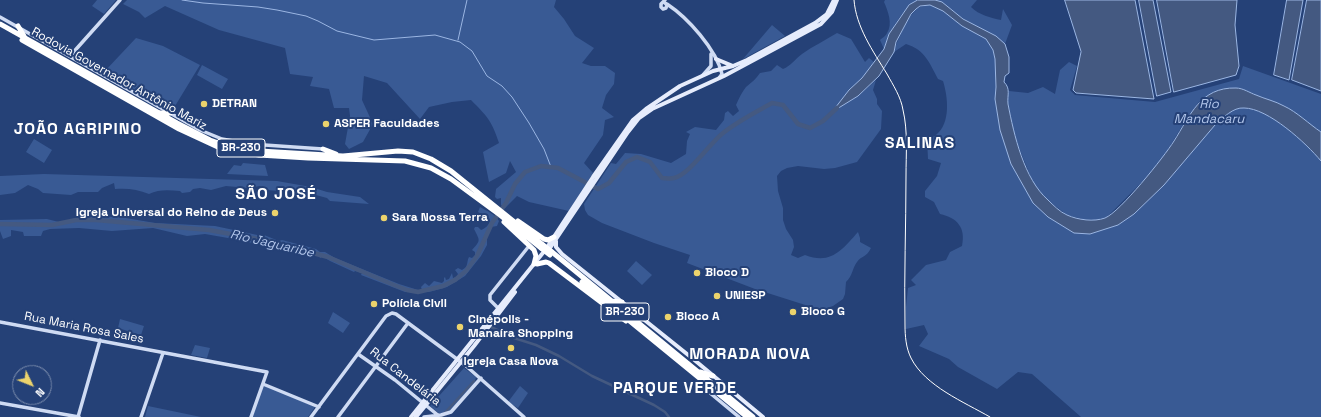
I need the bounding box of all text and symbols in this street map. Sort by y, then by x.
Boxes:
street label: Rodovia Governador Antônio Mariz [29,25,209,133]
water label: Rio Mandacaru [1174,96,1244,127]
place label: DETRAN [212,97,257,111]
marker: DETRAN [199,99,209,109]
place label: ASPER Faculdades [334,117,439,131]
marker: ASPER Faculdades [321,119,331,129]
district label: JOÃO AGRIPINO [14,120,142,140]
district label: SALINAS [885,134,955,154]
road number: BR-230 [217,139,265,157]
district label: SÃO JOSÉ [235,185,317,205]
place label: Igreja Universal do Reino de Deus [76,206,267,220]
marker: Igreja Universal do Reino de Deus [270,208,280,218]
place label: Sara Nossa Terra [392,211,488,225]
marker: Sara Nossa Terra [379,213,389,223]
water label: Rio Jaguaribe [229,227,315,261]
place label: Bloco D [705,266,749,280]
marker: Bloco D [692,268,702,278]
place label: UNIESP [725,289,765,303]
marker: UNIESP [712,291,722,301]
place label: Polícia Civil [382,297,447,311]
marker: Polícia Civil [369,299,379,309]
road number: BR-230 [601,303,649,321]
place label: Bloco G [801,305,845,319]
marker: Bloco G [788,307,798,317]
street label: Rua Maria Rosa Sales [23,309,145,347]
place label: Bloco A [676,310,720,324]
marker: Bloco A [663,312,673,322]
place label: Cinépolis - Manaíra Shopping [468,313,573,341]
marker: Cinépolis - Manaíra Shopping [455,322,465,332]
marker: Igreja Casa Nova [506,343,516,353]
street label: Rua Candelária [367,345,443,409]
district label: MORADA NOVA [689,345,811,365]
place label: Igreja Casa Nova [464,355,558,369]
north arrow [12,365,52,405]
district label: PARQUE VERDE [613,379,737,399]
text: N [32,385,48,400]

